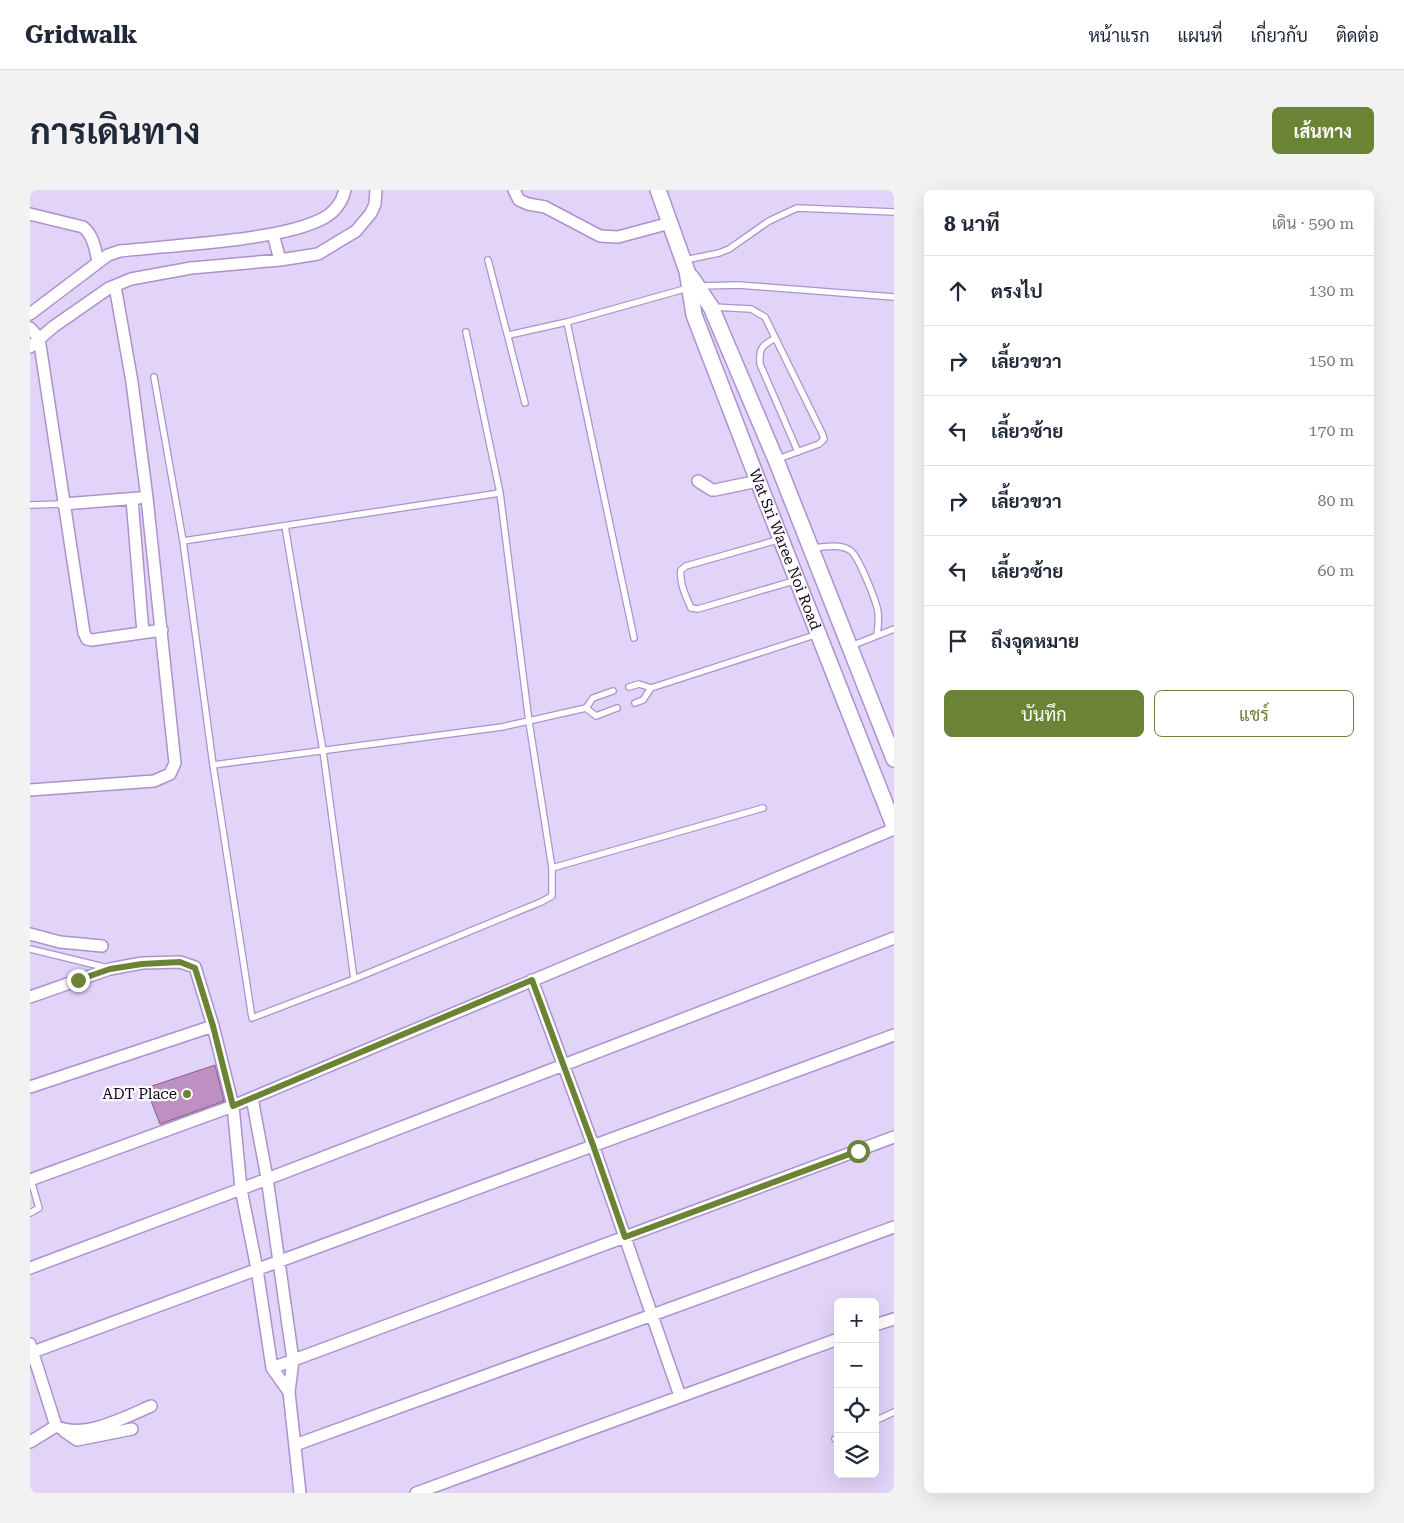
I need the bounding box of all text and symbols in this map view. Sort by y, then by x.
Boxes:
text: Gridwalk [25,21,137,49]
text: หน้าแรก [1088,25,1150,46]
text: แผนที่ [1178,25,1222,46]
text: เกี่ยวกับ [1250,25,1308,46]
text: ติดต่อ [1336,25,1379,46]
button: เส้นทาง [1272,107,1374,154]
text: การเดินทาง [30,112,200,153]
text: 8 นาที [944,212,1000,236]
text: เดิน · 590 m [1272,214,1354,233]
icon: ahead [944,277,972,305]
text: ตรงไป [991,280,1043,303]
text: 130 m [1308,281,1354,300]
icon: right [944,347,972,375]
text: เลี้ยวขวา [991,350,1062,373]
text: 150 m [1308,351,1354,370]
icon: left [944,417,972,445]
text: เลี้ยวซ้าย [991,420,1063,443]
text: 170 m [1308,421,1354,440]
street label: Wat Sri Waree Noi Road [745,466,825,633]
icon: right [944,487,972,515]
text: เลี้ยวขวา [991,490,1062,513]
text: 80 m [1317,491,1354,510]
icon: left [944,557,972,585]
text: เลี้ยวซ้าย [991,560,1063,583]
text: 60 m [1317,561,1354,580]
icon: arrive [944,627,972,655]
text: ถึงจุดหมาย [991,630,1079,653]
button: บันทึก [944,690,1144,737]
button: แชร์ [1154,690,1354,737]
route end [67,969,90,992]
place label: ADT Place [103,1085,177,1103]
marker: ADT Place [181,1088,193,1100]
route start [847,1140,870,1163]
map controls [834,1298,879,1478]
button: + [834,1298,879,1343]
button: − [834,1343,879,1388]
button: locate [834,1388,879,1433]
button: layers [834,1433,879,1478]

